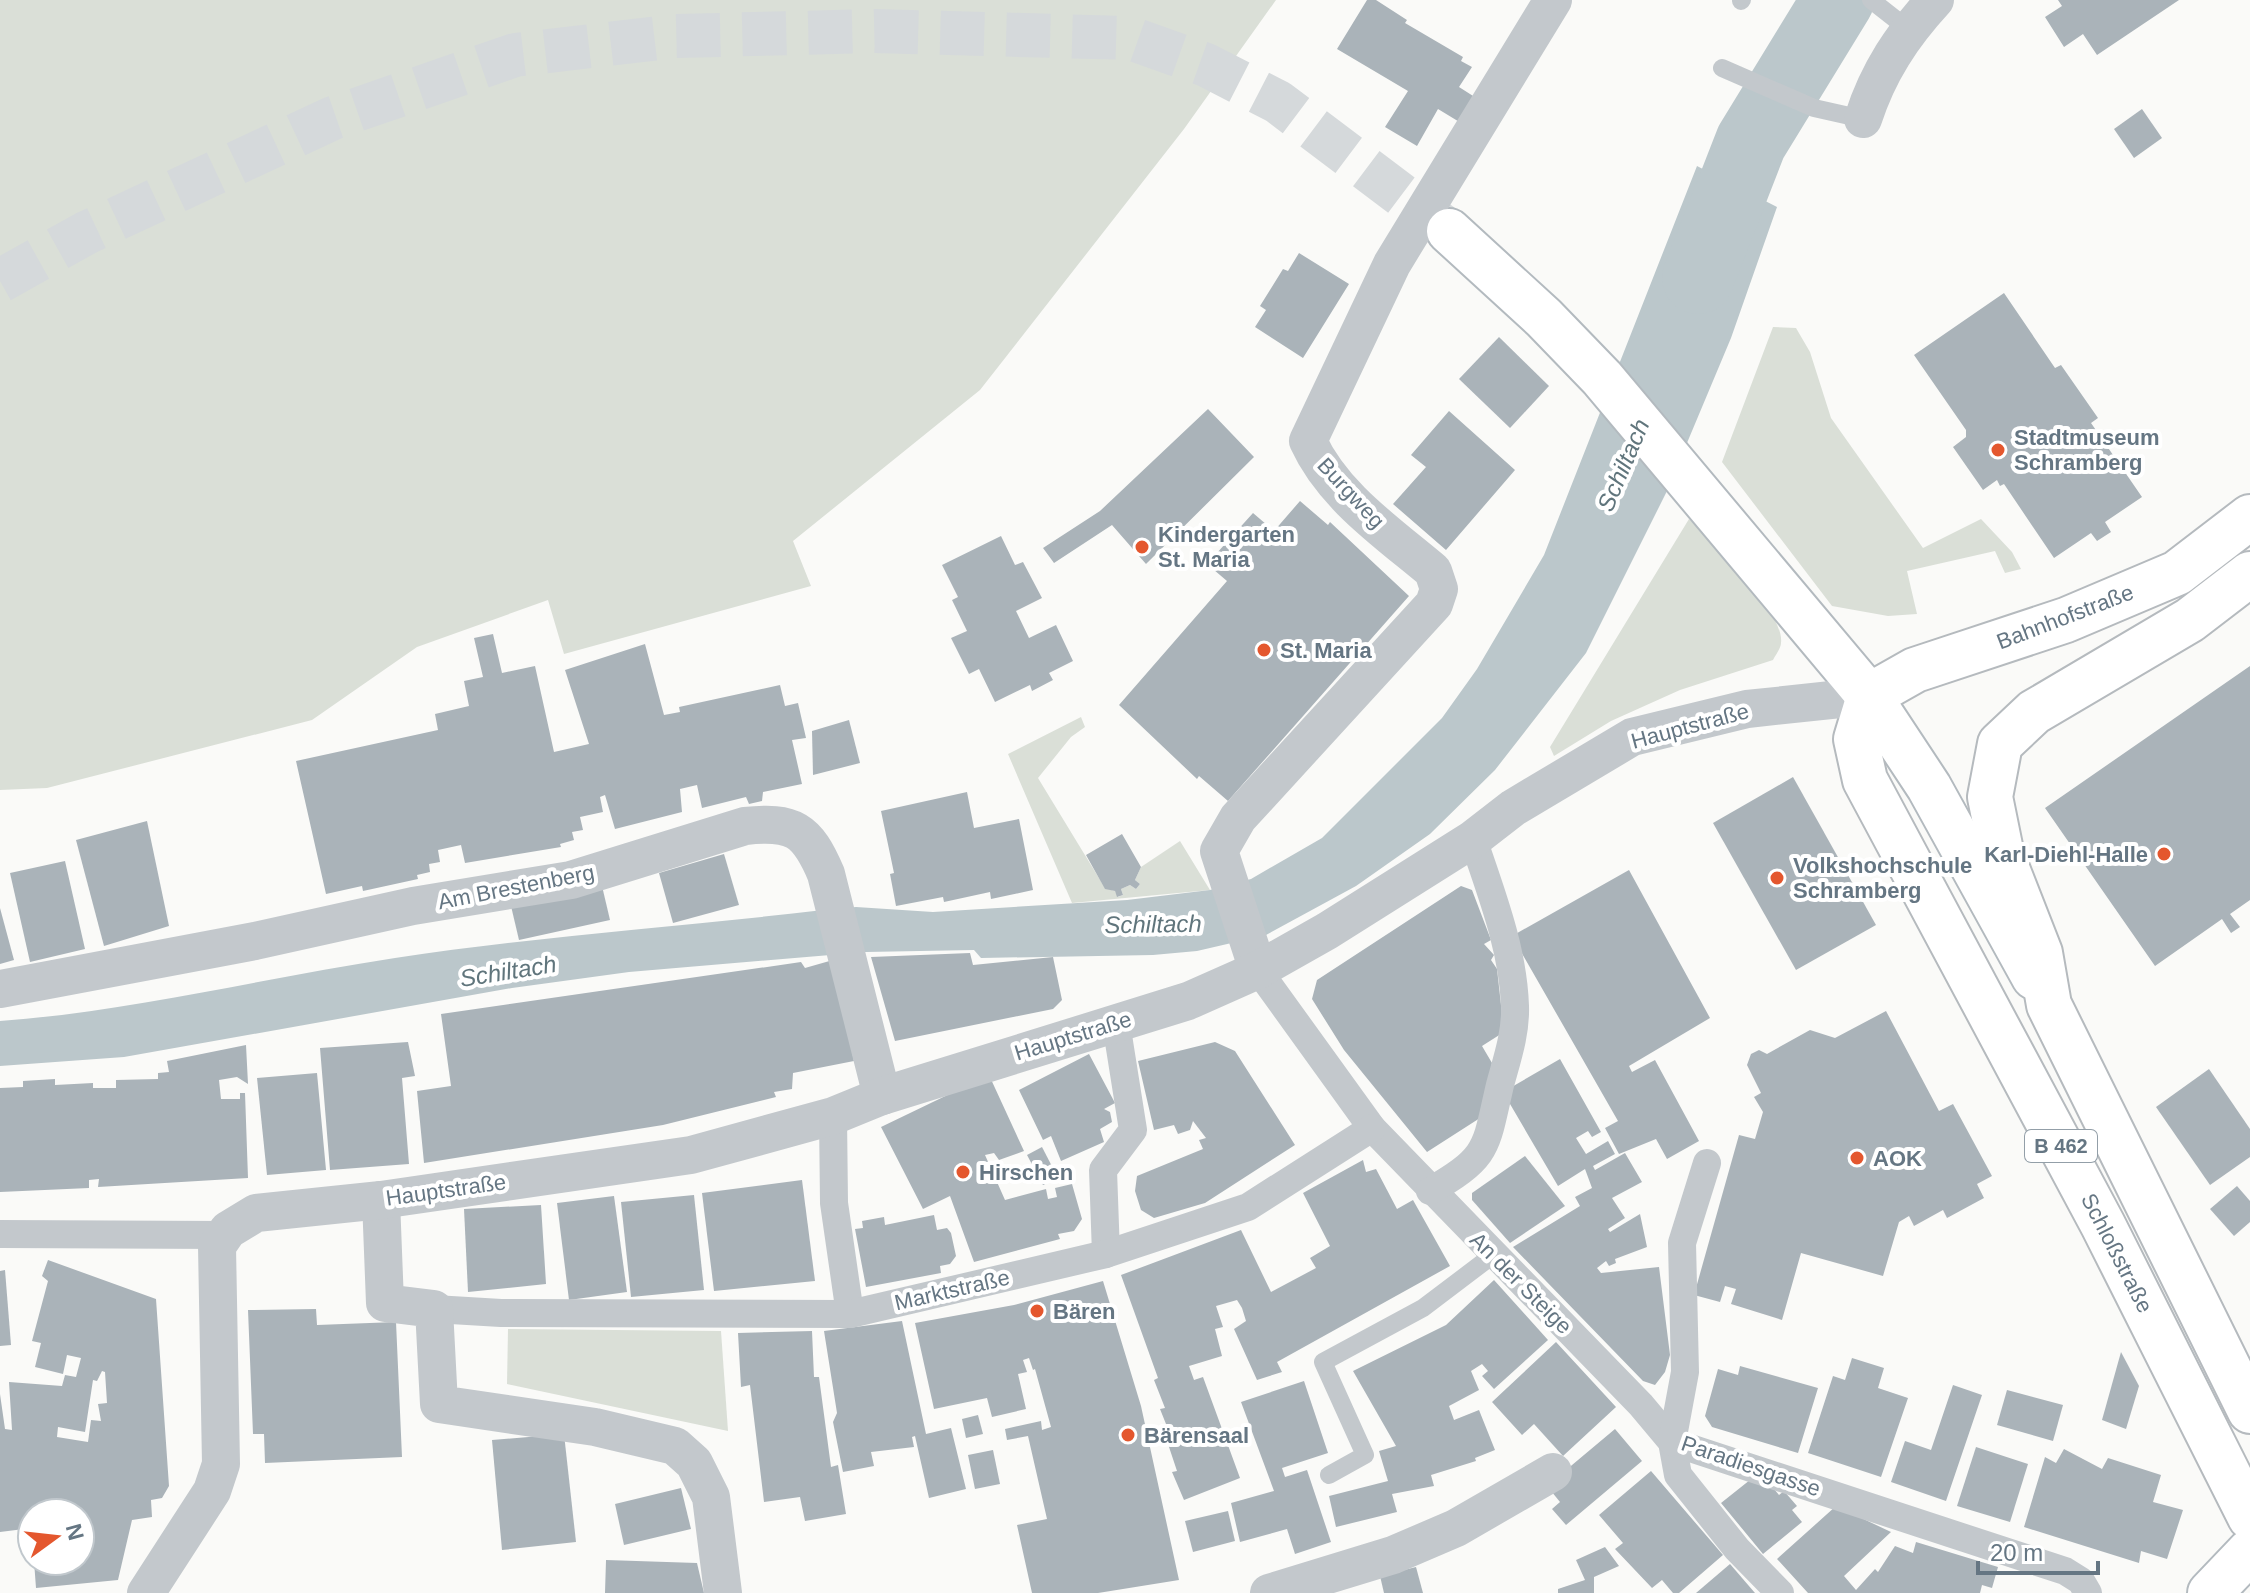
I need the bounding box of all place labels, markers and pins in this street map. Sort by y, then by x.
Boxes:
place label: Stadtmuseum Schramberg [2014,425,2159,475]
marker: Stadtmuseum Schramberg [1989,441,2007,459]
place label: Kindergarten St. Maria [1158,522,1295,572]
marker: Kindergarten St. Maria [1133,538,1151,556]
place label: St. Maria [1280,638,1372,663]
marker: St. Maria [1255,641,1273,659]
place label: Karl-Diehl-Halle [1984,842,2148,867]
marker: Karl-Diehl-Halle [2155,845,2173,863]
place label: Volkshochschule Schramberg [1793,853,1972,903]
marker: Volkshochschule Schramberg [1768,869,1786,887]
place label: AOK [1873,1146,1922,1171]
marker: AOK [1848,1149,1866,1167]
place label: Hirschen [979,1160,1073,1185]
marker: Hirschen [954,1163,972,1181]
place label: Bären [1053,1299,1115,1324]
marker: Bären [1028,1302,1046,1320]
place label: Bärensaal [1144,1423,1249,1448]
marker: Bärensaal [1119,1426,1137,1444]

